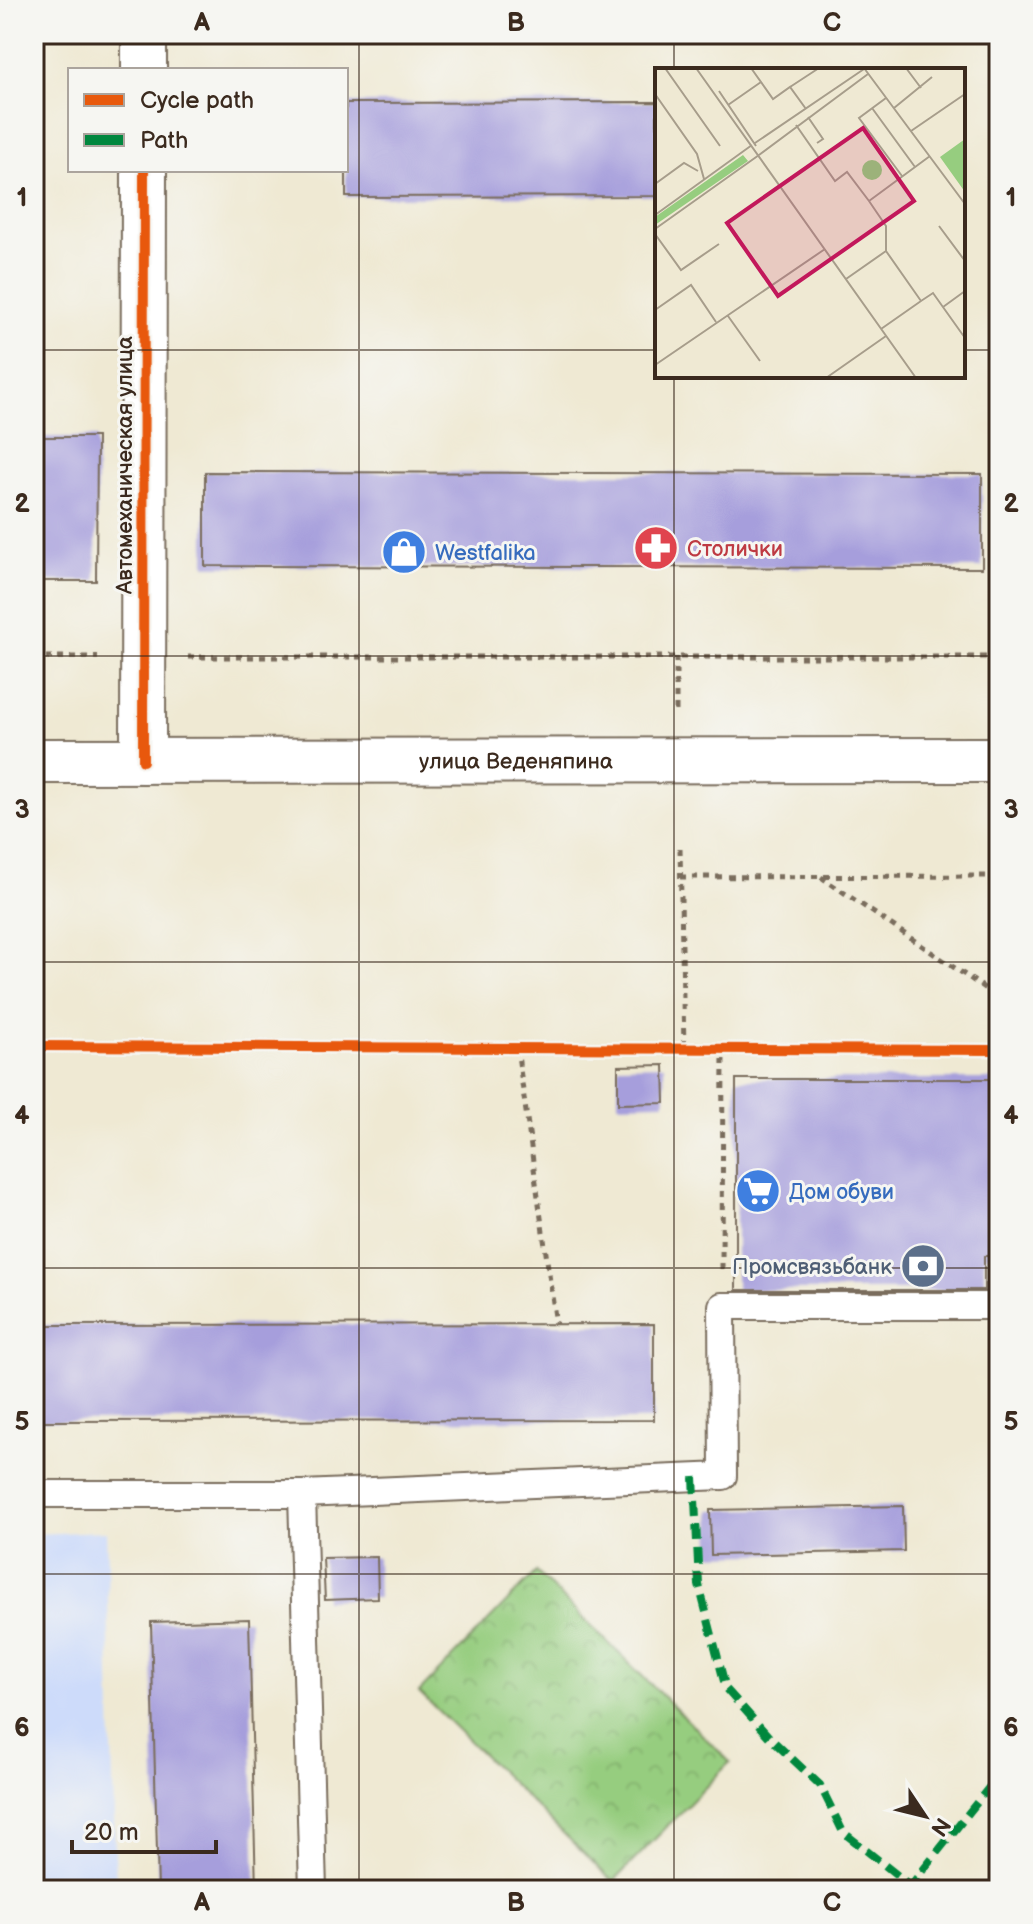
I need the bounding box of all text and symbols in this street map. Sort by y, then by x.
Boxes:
text: A [193,8,210,39]
text: B [507,8,525,39]
text: C [823,8,841,39]
legend [68,68,348,172]
inset map [655,68,965,378]
text: Cycle path [140,86,254,115]
text: Path [140,126,188,155]
text: 1 [17,183,27,214]
text: 1 [1006,183,1016,214]
street label: Автомеханическая улица [112,336,139,595]
text: 2 [14,489,30,520]
text: 2 [1003,489,1019,520]
pharmacy icon: Столички [632,524,680,572]
shop icon: Westfalika [380,528,428,576]
place label: Столички [687,536,783,563]
place label: Westfalika [435,540,536,567]
street label: улица Веденяпина [419,748,613,776]
text: 3 [14,795,30,826]
text: 3 [1003,795,1019,826]
text: 4 [14,1101,30,1132]
text: 4 [1003,1101,1019,1132]
supermarket icon: Дом обуви [734,1167,782,1215]
place label: Дом обуви [789,1179,894,1206]
bank icon: Промсвязьбанк [899,1242,947,1290]
place label: Промсвязьбанк [732,1254,892,1281]
text: 5 [14,1407,30,1438]
text: 5 [1003,1407,1019,1438]
text: 6 [14,1713,30,1744]
text: 6 [1003,1713,1019,1744]
north arrow [885,1776,965,1856]
scale bar [72,1804,216,1854]
text: N [924,1812,956,1841]
text: 20 m [84,1818,139,1847]
text: A [193,1888,210,1919]
text: B [507,1888,525,1919]
text: C [823,1888,841,1919]

